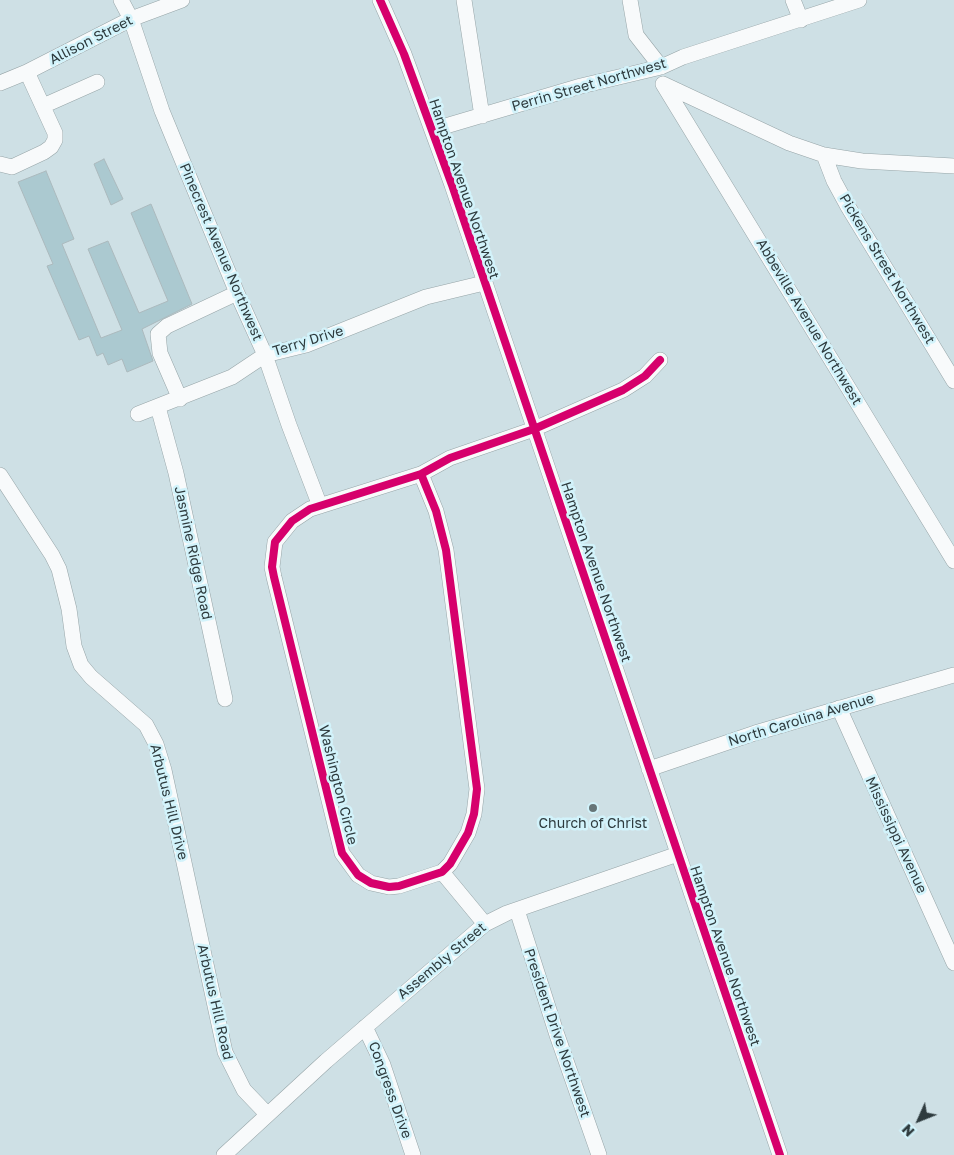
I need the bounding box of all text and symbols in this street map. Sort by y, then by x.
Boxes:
street label: Allison Street [47,12,135,68]
street label: Perrin Street Northwest [510,55,668,115]
street label: Hampton Avenue Northwest [425,97,503,281]
street label: Pinecrest Avenue Northwest [176,161,266,343]
street label: Pickens Street Northwest [836,191,938,347]
street label: Abbeville Avenue Northwest [753,236,865,408]
street label: Terry Drive [271,322,345,360]
street label: Hampton Avenue Northwest [557,480,635,664]
street label: Jasmine Ridge Road [171,485,215,621]
street label: North Carolina Avenue [726,690,876,750]
street label: Washington Circle [315,723,361,847]
street label: Arbutus Hill Drive [147,743,191,861]
street label: Mississippi Avenue [862,774,930,896]
marker: Church of Christ [587,802,599,814]
place label: Church of Christ [539,816,647,832]
street label: Hampton Avenue Northwest [686,864,764,1048]
street label: Assembly Street [394,919,490,1003]
street label: Arbutus Hill Road [194,943,236,1061]
street label: President Drive Northwest [520,946,594,1120]
street label: Congress Drive [365,1039,415,1141]
north arrow [894,1095,944,1145]
text: N [898,1121,918,1141]

